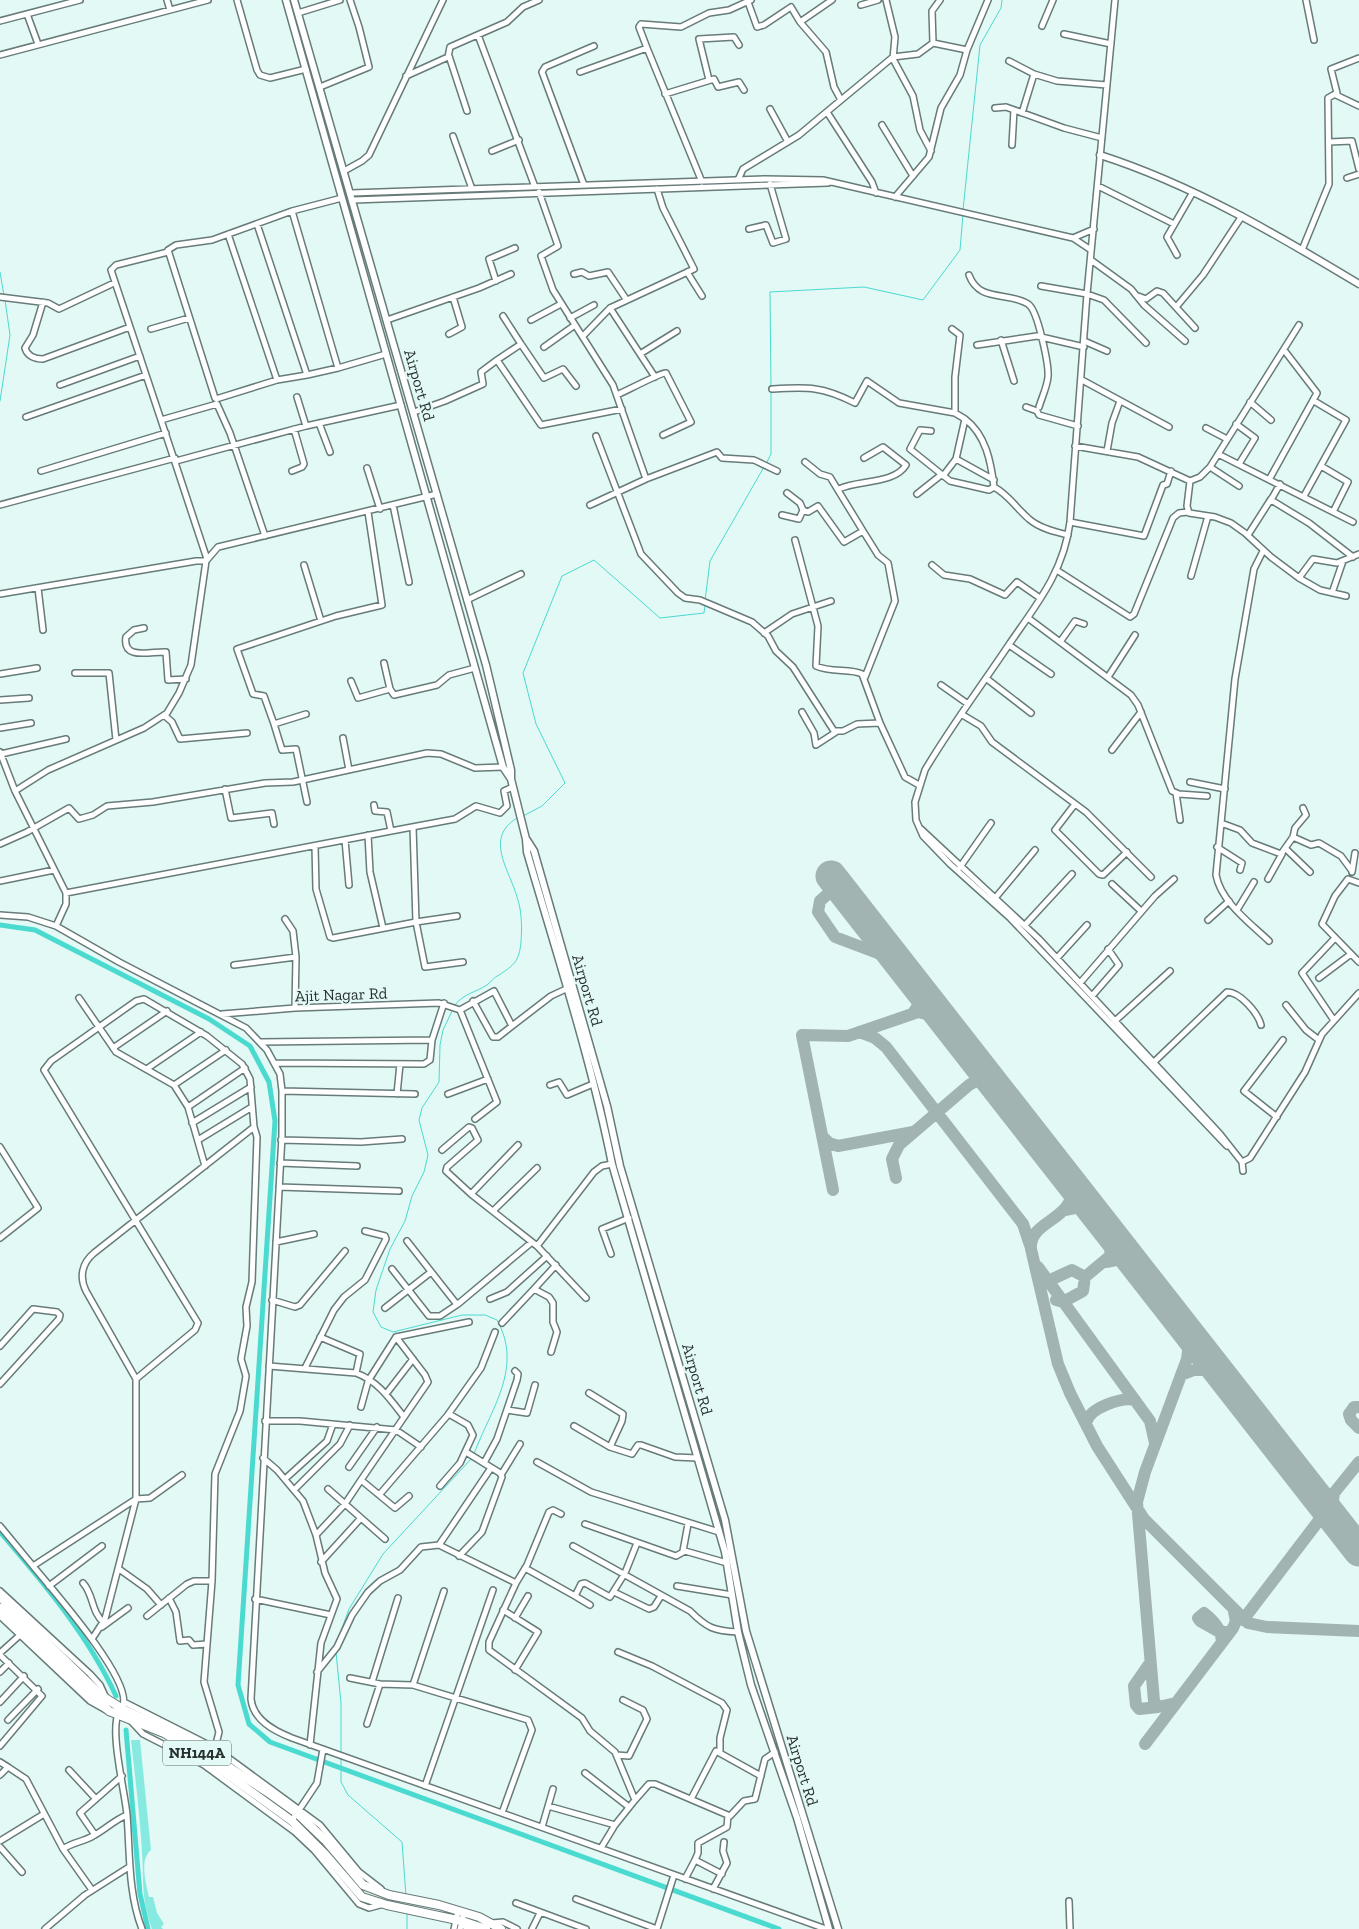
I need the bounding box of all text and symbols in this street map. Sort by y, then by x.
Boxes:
street label: Airport Rd [400,347,439,423]
street label: Airport Rd [568,952,607,1028]
street label: Ajit Nagar Rd [294,983,388,1006]
street label: Airport Rd [678,1341,717,1417]
street label: Airport Rd [783,1732,822,1808]
road number: NH144A [163,1740,231,1766]

